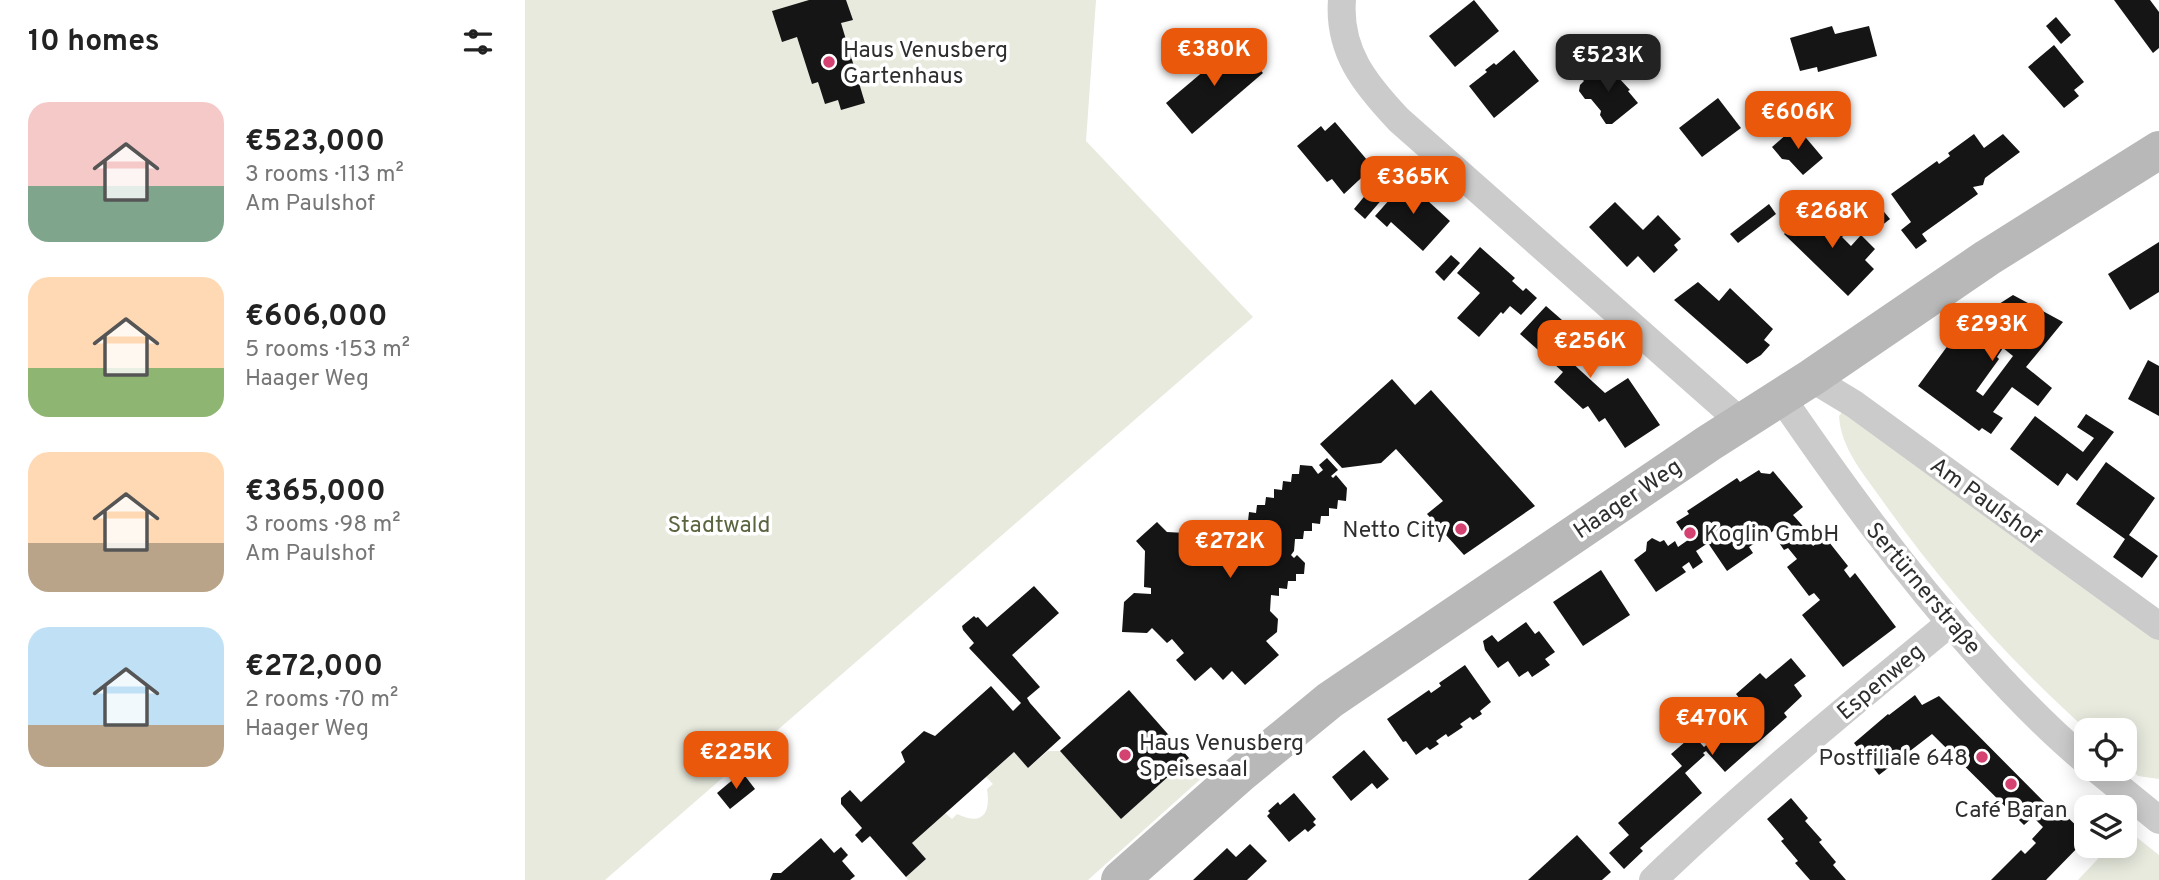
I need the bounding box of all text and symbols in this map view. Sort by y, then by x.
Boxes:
icon: filters [459,23,497,61]
text: 10 homes [28,24,159,61]
pin: €380K [1165,28,1263,88]
pin: €523K [1559,34,1657,94]
text: €380K [1177,36,1251,65]
place label: Haus Venusberg Gartenhaus [843,37,1008,92]
text: €523K [1572,42,1644,71]
marker: Haus Venusberg Gartenhaus [821,54,837,70]
pin: €606K [1749,92,1847,151]
text: €606K [1761,99,1835,128]
text: €523,000 [245,124,385,161]
icon: home [84,130,168,214]
pin: €365K [1364,156,1462,216]
text: 3 rooms · 113 m² [245,161,404,190]
text: €365K [1377,164,1449,193]
text: Am Paulshof [245,190,375,219]
pin: €268K [1783,190,1881,250]
text: €268K [1795,198,1869,227]
text: €606,000 [245,299,388,336]
pin: €293K [1943,304,2041,363]
icon: home [84,305,168,389]
text: €293K [1956,311,2028,340]
pin: €256K [1541,320,1639,380]
text: €256K [1553,328,1627,357]
text: 5 rooms · 153 m² [245,336,410,365]
text: Haager Weg [245,365,369,394]
street label: Am Paulshof [1923,452,2046,552]
street label: Haager Weg [1569,453,1688,547]
text: €365,000 [245,474,386,511]
icon: home [84,480,168,564]
text: 3 rooms · 98 m² [245,511,401,540]
park label: Stadtwald [668,512,770,541]
place label: Netto City [1342,517,1447,546]
street label: Sertürnerstraße [1858,517,1986,662]
pin: €272K [1181,520,1279,580]
marker: Netto City [1453,521,1469,537]
place label: Koglin GmbH [1704,521,1839,550]
marker: Koglin GmbH [1682,525,1698,541]
text: €272K [1195,528,1265,557]
text: Am Paulshof [245,540,375,569]
street label: Espenweg [1832,638,1931,728]
text: €272,000 [245,649,383,686]
icon: home [84,655,168,739]
text: 2 rooms · 70 m² [245,686,398,715]
pin: €470K [1663,698,1761,757]
text: €470K [1675,705,1749,734]
text: Haager Weg [245,715,369,744]
map controls [2074,718,2137,858]
button: locate [2074,718,2137,781]
place label: Haus Venusberg Speisesaal [1139,730,1304,785]
pin: €225K [687,732,785,791]
text: €225K [699,739,773,768]
place label: Postfiliale 648 [1818,745,1968,774]
marker: Haus Venusberg Speisesaal [1117,747,1133,763]
marker: Postfiliale 648 [1974,749,1990,765]
marker: Café Baran [2003,776,2019,792]
button: layers [2074,795,2137,858]
place label: Café Baran [1954,797,2068,826]

